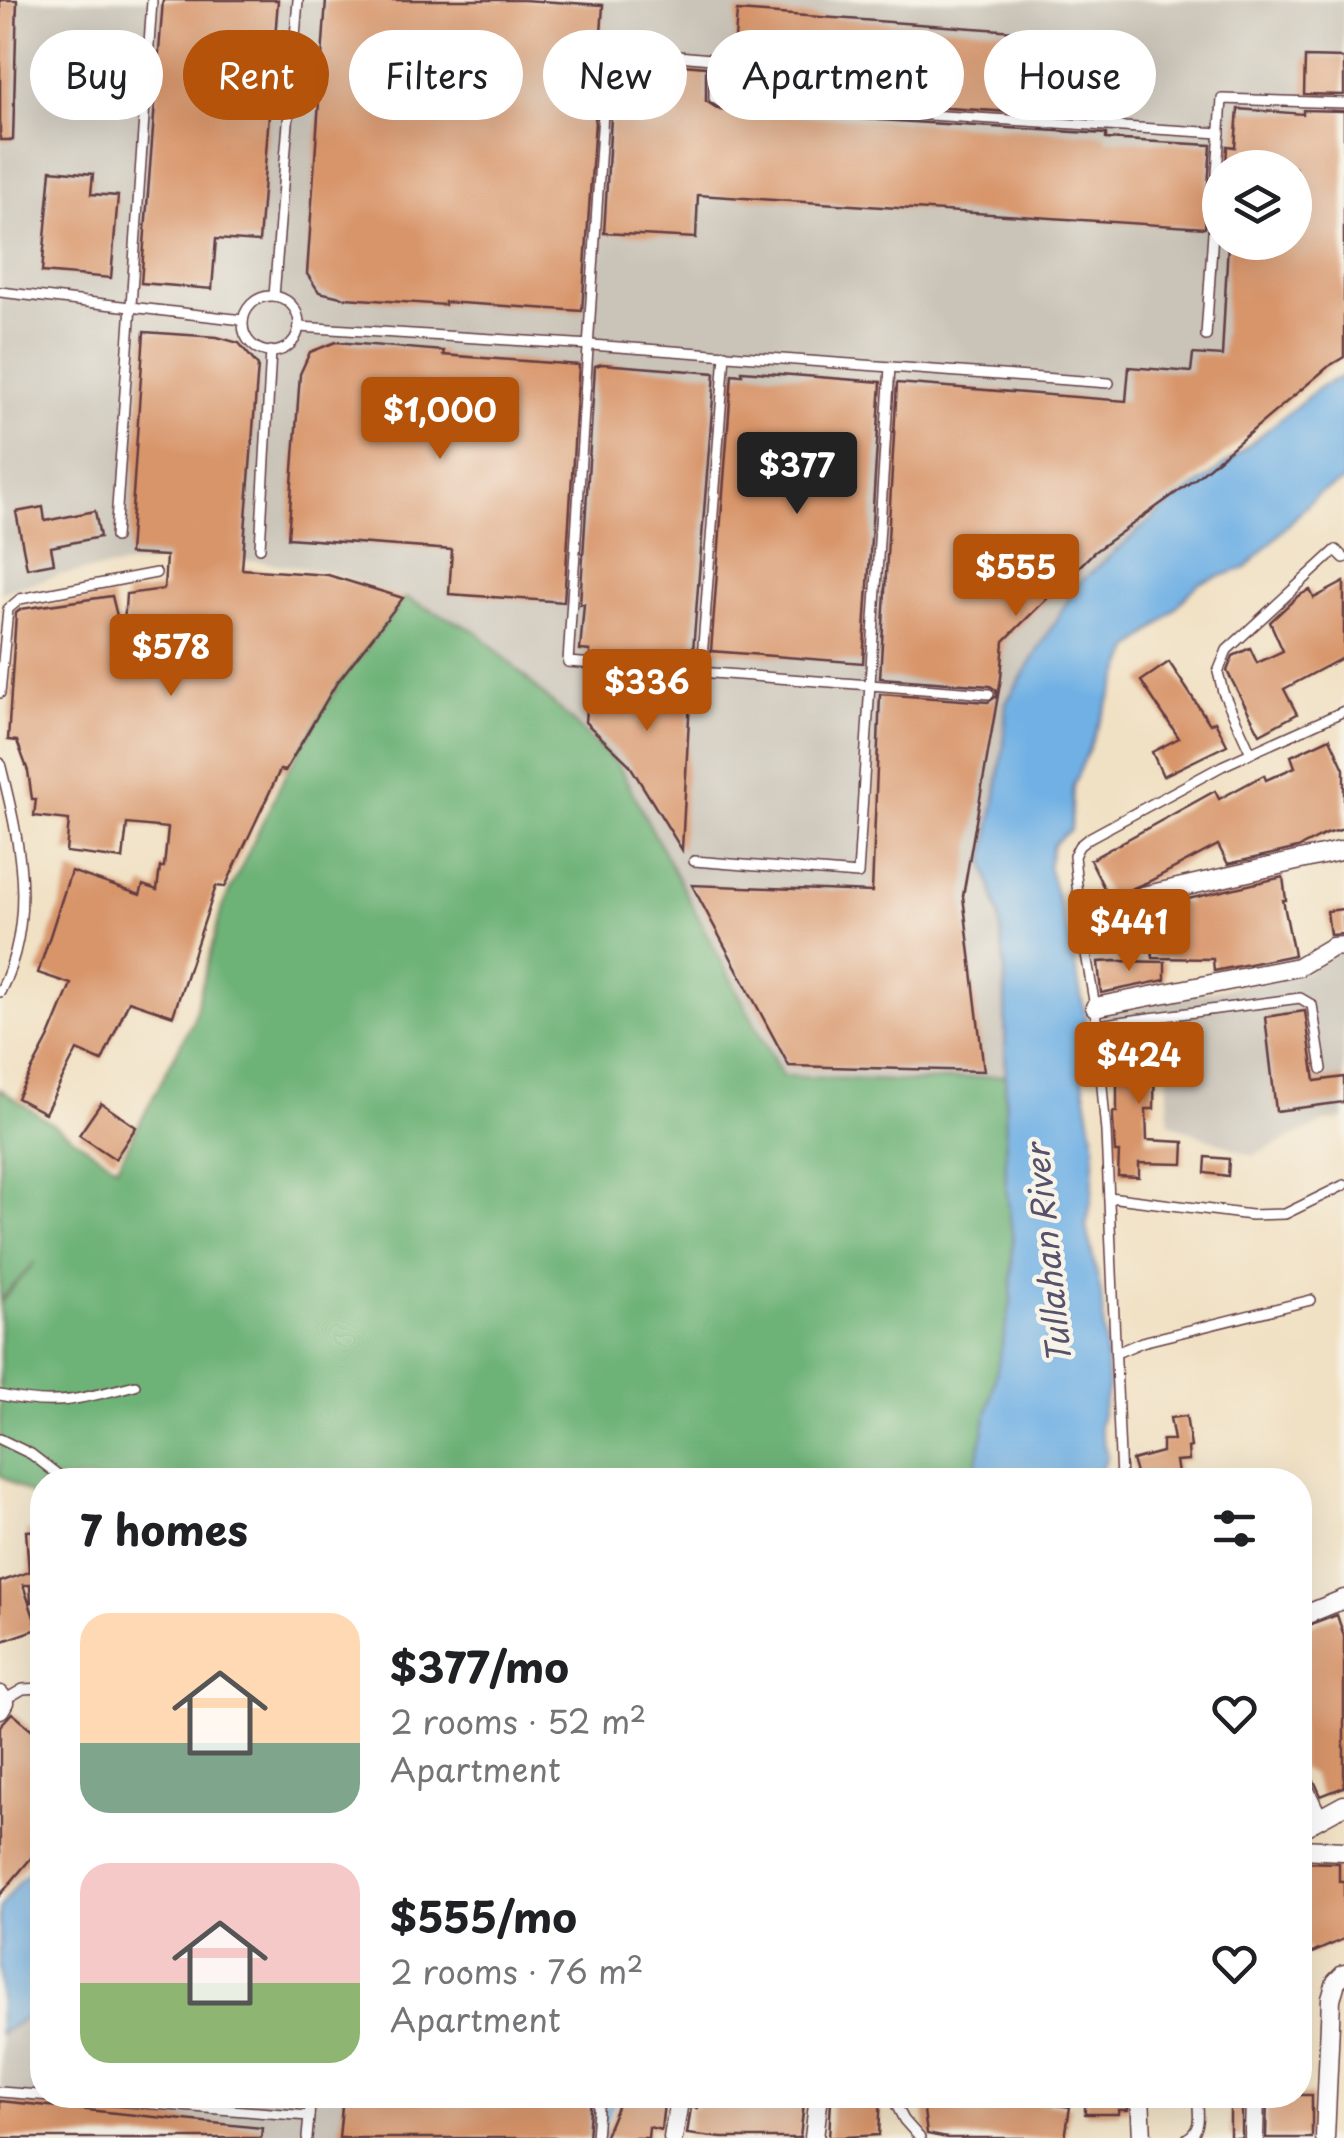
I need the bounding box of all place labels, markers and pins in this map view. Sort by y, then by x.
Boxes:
pin: $1,000 [359,377,521,462]
pin: $377 [738,432,856,517]
pin: $555 [957,534,1075,619]
pin: $578 [112,614,230,699]
pin: $336 [588,649,706,734]
pin: $441 [1070,889,1188,974]
pin: $424 [1080,1022,1198,1107]

